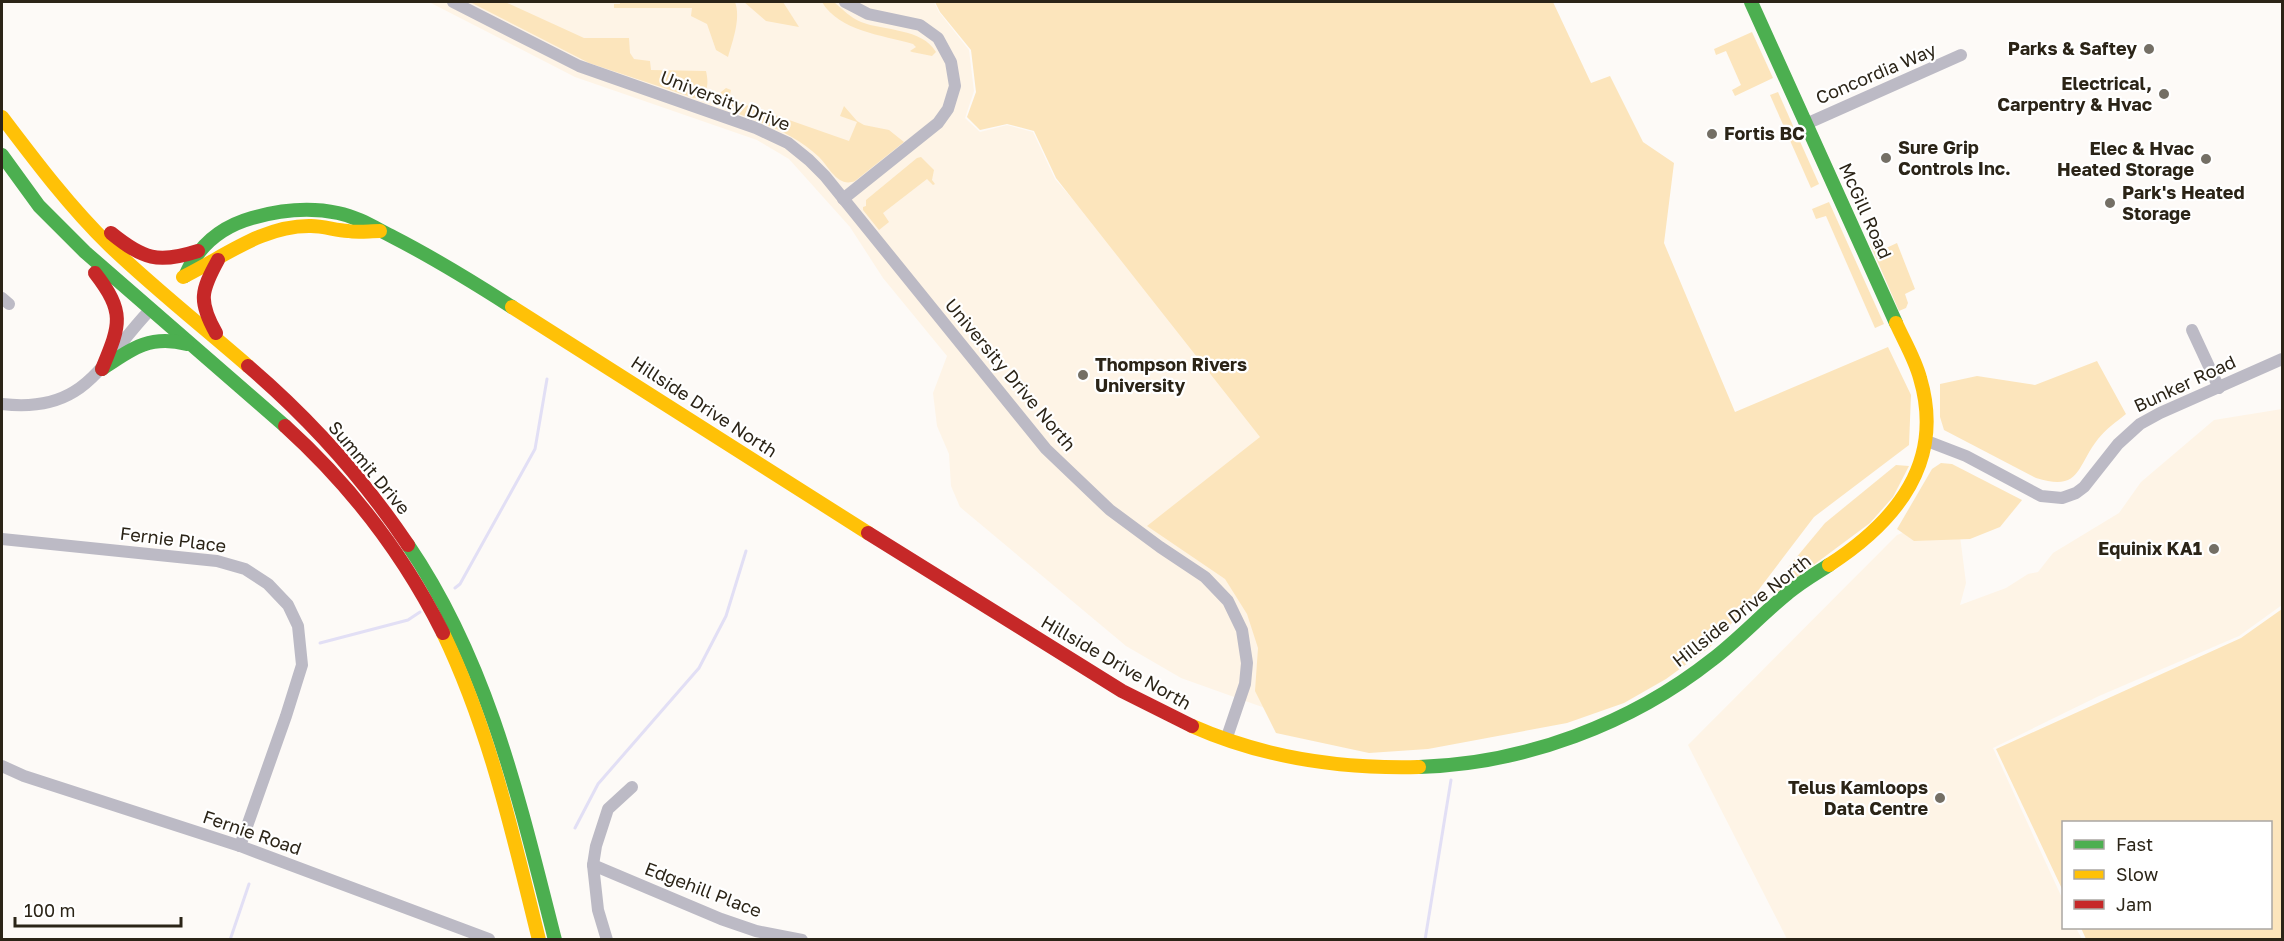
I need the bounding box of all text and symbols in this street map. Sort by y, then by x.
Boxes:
place label: Parks & Saftey [2008,37,2137,59]
street label: Concordia Way [1812,38,1939,108]
marker: Parks & Saftey [2142,42,2156,56]
street label: University Drive [657,65,793,135]
place label: Electrical, Carpentry & Hvac [1997,72,2152,115]
marker: Electrical, Carpentry & Hvac [2157,87,2171,101]
place label: Fortis BC [1724,122,1805,144]
marker: Fortis BC [1705,127,1719,141]
place label: Sure Grip Controls Inc. [1898,136,2011,179]
place label: Elec & Hvac Heated Storage [2057,137,2194,180]
marker: Sure Grip Controls Inc. [1879,151,1893,165]
marker: Elec & Hvac Heated Storage [2199,152,2213,166]
street label: McGill Road [1835,159,1897,262]
place label: Park's Heated Storage [2122,181,2245,224]
marker: Park's Heated Storage [2103,196,2117,210]
street label: University Drive North [941,294,1081,455]
street label: Bunker Road [2130,350,2239,416]
street label: Hillside Drive North [627,351,782,462]
place label: Thompson Rivers University [1095,353,1247,396]
marker: Thompson Rivers University [1076,368,1090,382]
street label: Summit Drive [324,416,415,519]
street label: Fernie Place [119,522,227,556]
place label: Equinix KA1 [2098,537,2202,559]
marker: Equinix KA1 [2207,542,2221,556]
street label: Hillside Drive North [1668,549,1815,671]
street label: Hillside Drive North [1038,610,1195,714]
place label: Telus Kamloops Data Centre [1788,776,1928,819]
marker: Telus Kamloops Data Centre [1933,791,1947,805]
street label: Fernie Road [200,805,305,859]
legend [2062,821,2272,929]
text: Fast [2116,833,2153,855]
street label: Edgehill Place [642,857,765,921]
text: Slow [2116,863,2159,885]
scale bar [15,890,182,928]
text: Jam [2116,893,2152,915]
text: 100 m [24,899,75,921]

